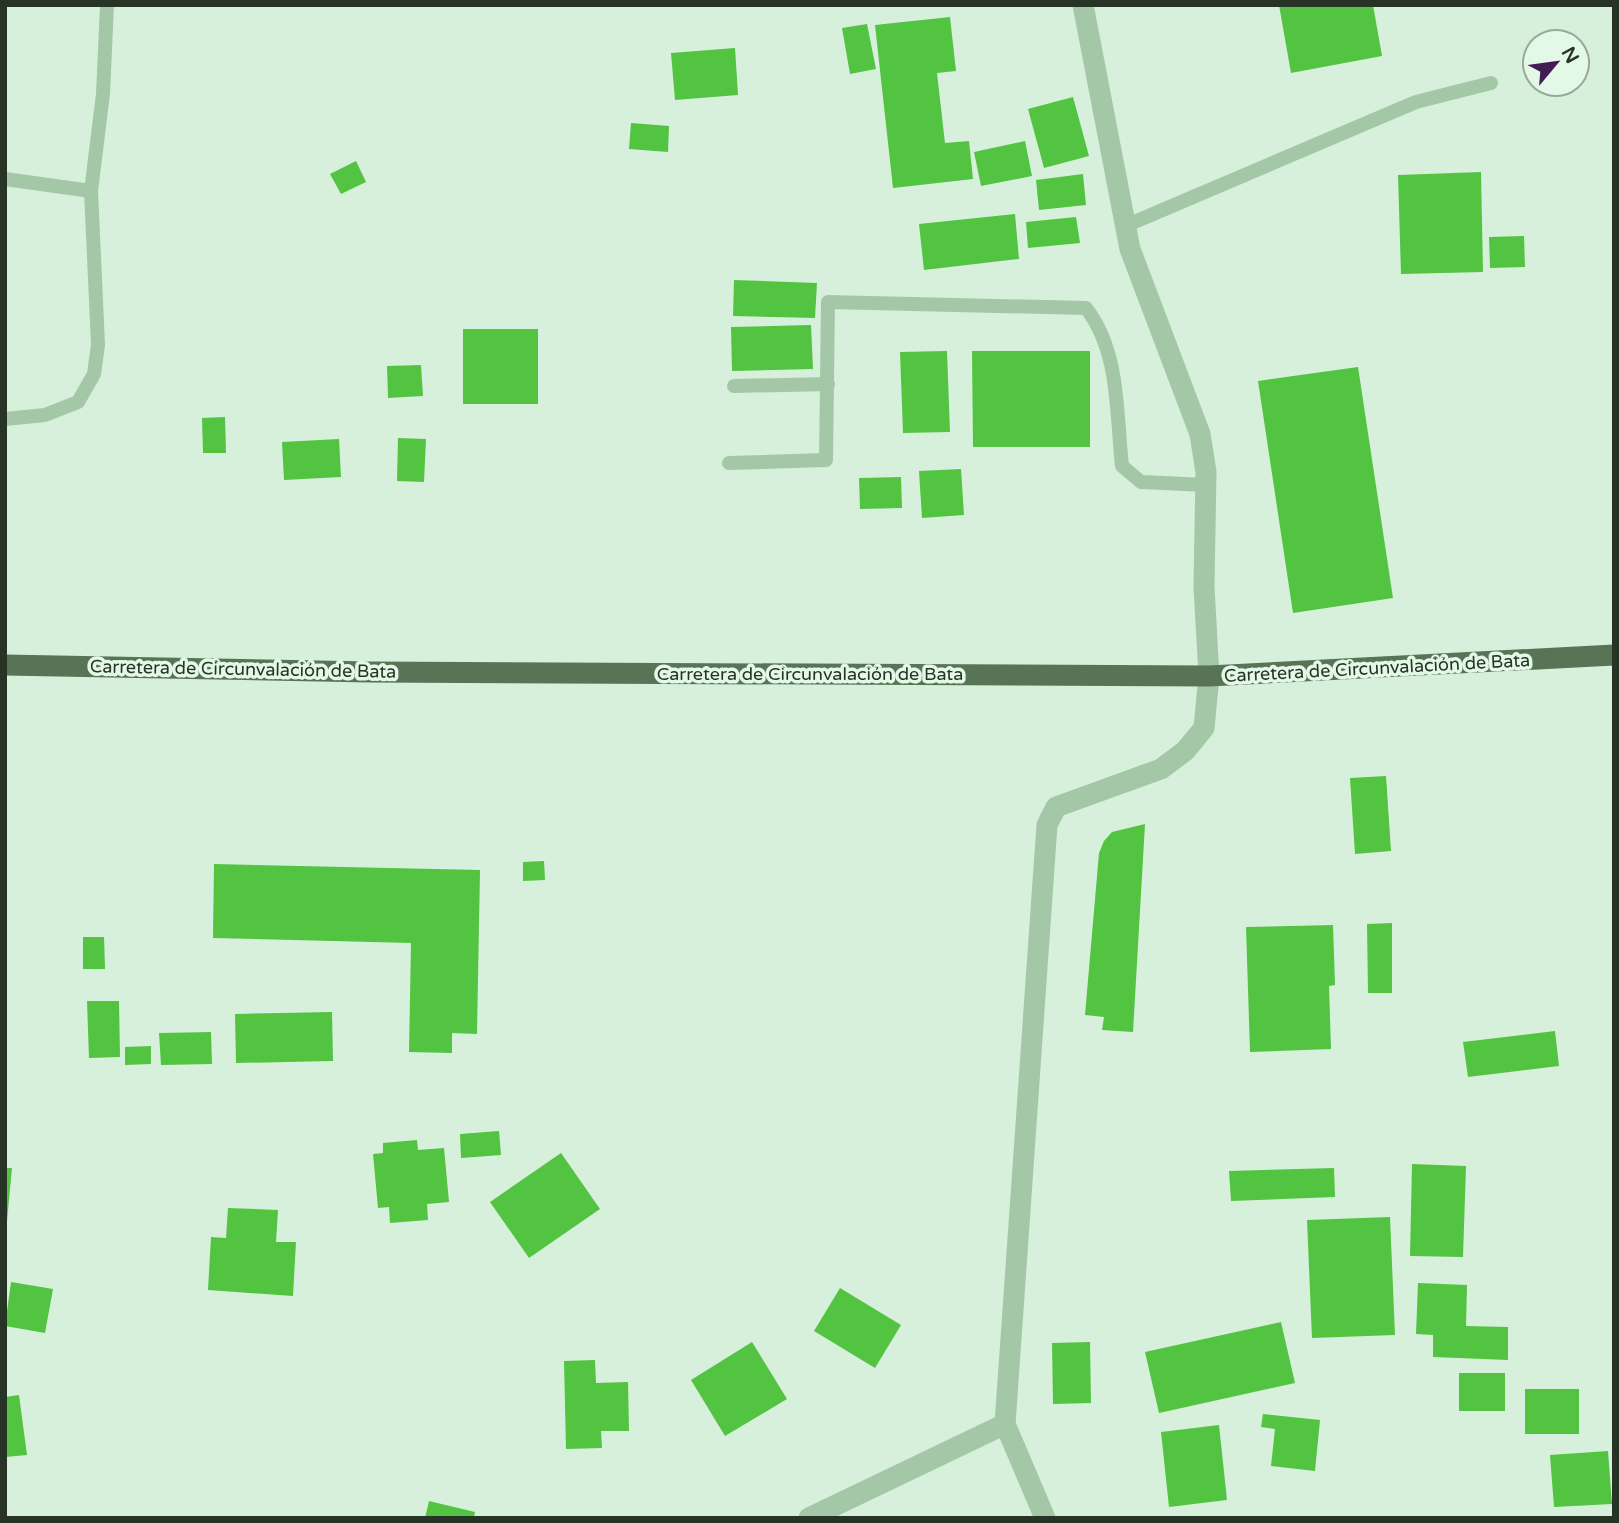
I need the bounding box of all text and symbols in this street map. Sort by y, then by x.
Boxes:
north arrow [1521,28,1591,98]
text: N [1557,43,1583,67]
street label: Carretera de Circunvalación de Bata [1223,649,1531,687]
street label: Carretera de Circunvalación de Bata [90,655,396,683]
street label: Carretera de Circunvalación de Bata [657,663,963,685]

